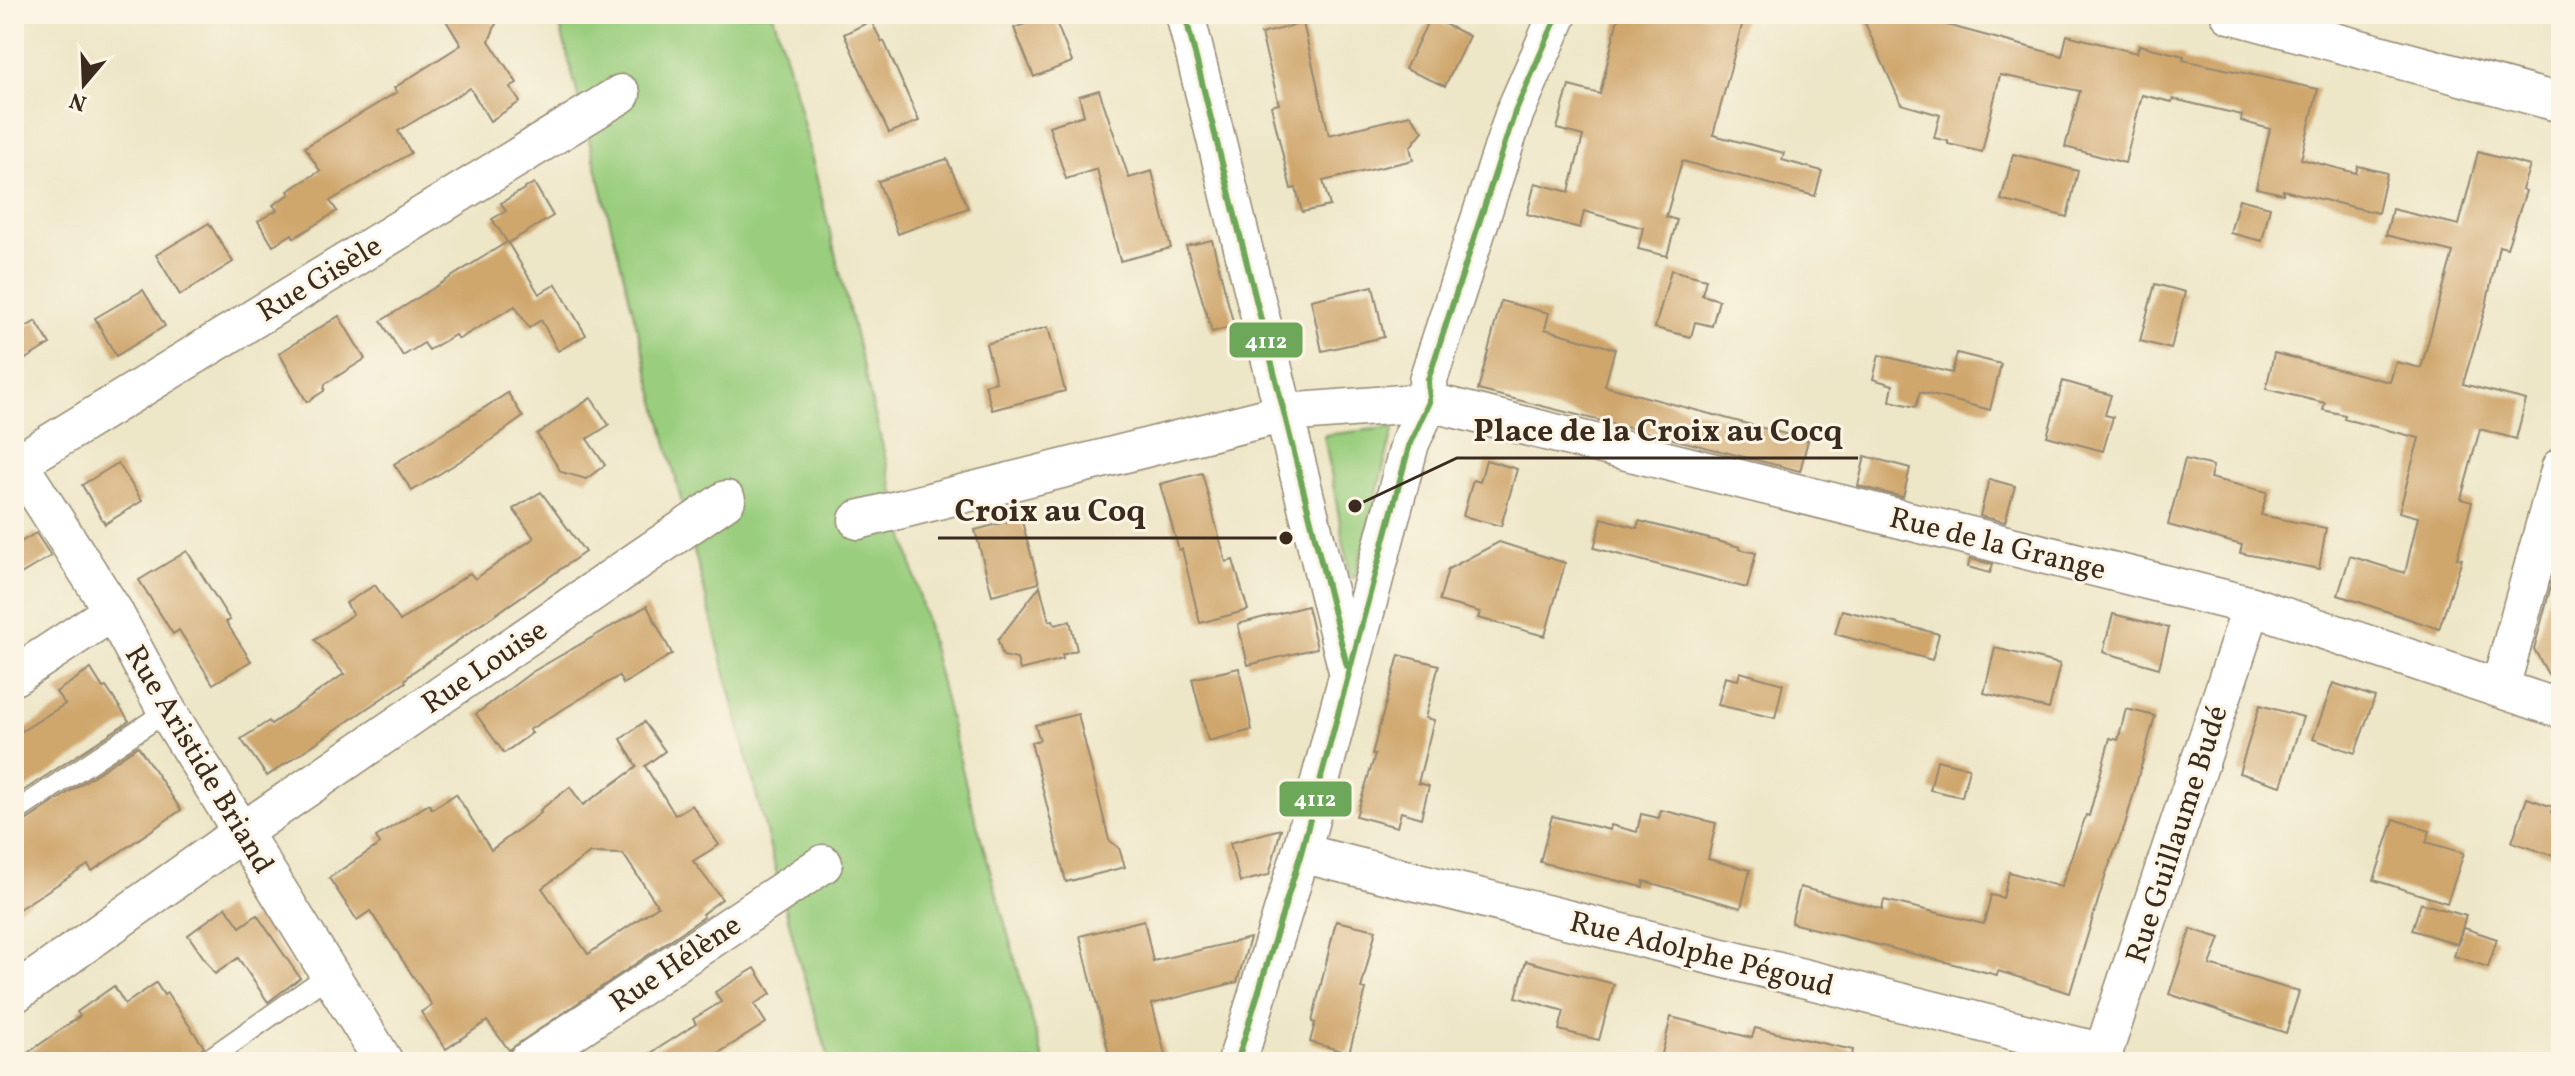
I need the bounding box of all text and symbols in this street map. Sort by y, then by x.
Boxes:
north arrow [44,44,124,124]
text: N [66,83,91,118]
street label: Rue Gisèle [250,226,390,333]
line badge: 4112 [1228,321,1304,359]
text: 4112 [1245,327,1287,358]
callout: Place de la Croix au Cocq [1457,402,1858,458]
text: Place de la Croix au Cocq [1473,411,1844,455]
callout: Croix au Coq [938,482,1161,538]
text: Croix au Coq [955,491,1146,535]
street label: Rue de la Grange [1885,498,2110,592]
street label: Rue Louise [414,610,556,725]
street label: Rue Aristide Briand [113,638,283,882]
street label: Rue Guillaume Budé [2116,700,2239,969]
line badge: 4112 [1278,780,1353,818]
text: 4112 [1294,785,1336,816]
street label: Rue Adolphe Pégoud [1565,902,1838,1008]
street label: Rue Hélène [602,905,750,1024]

